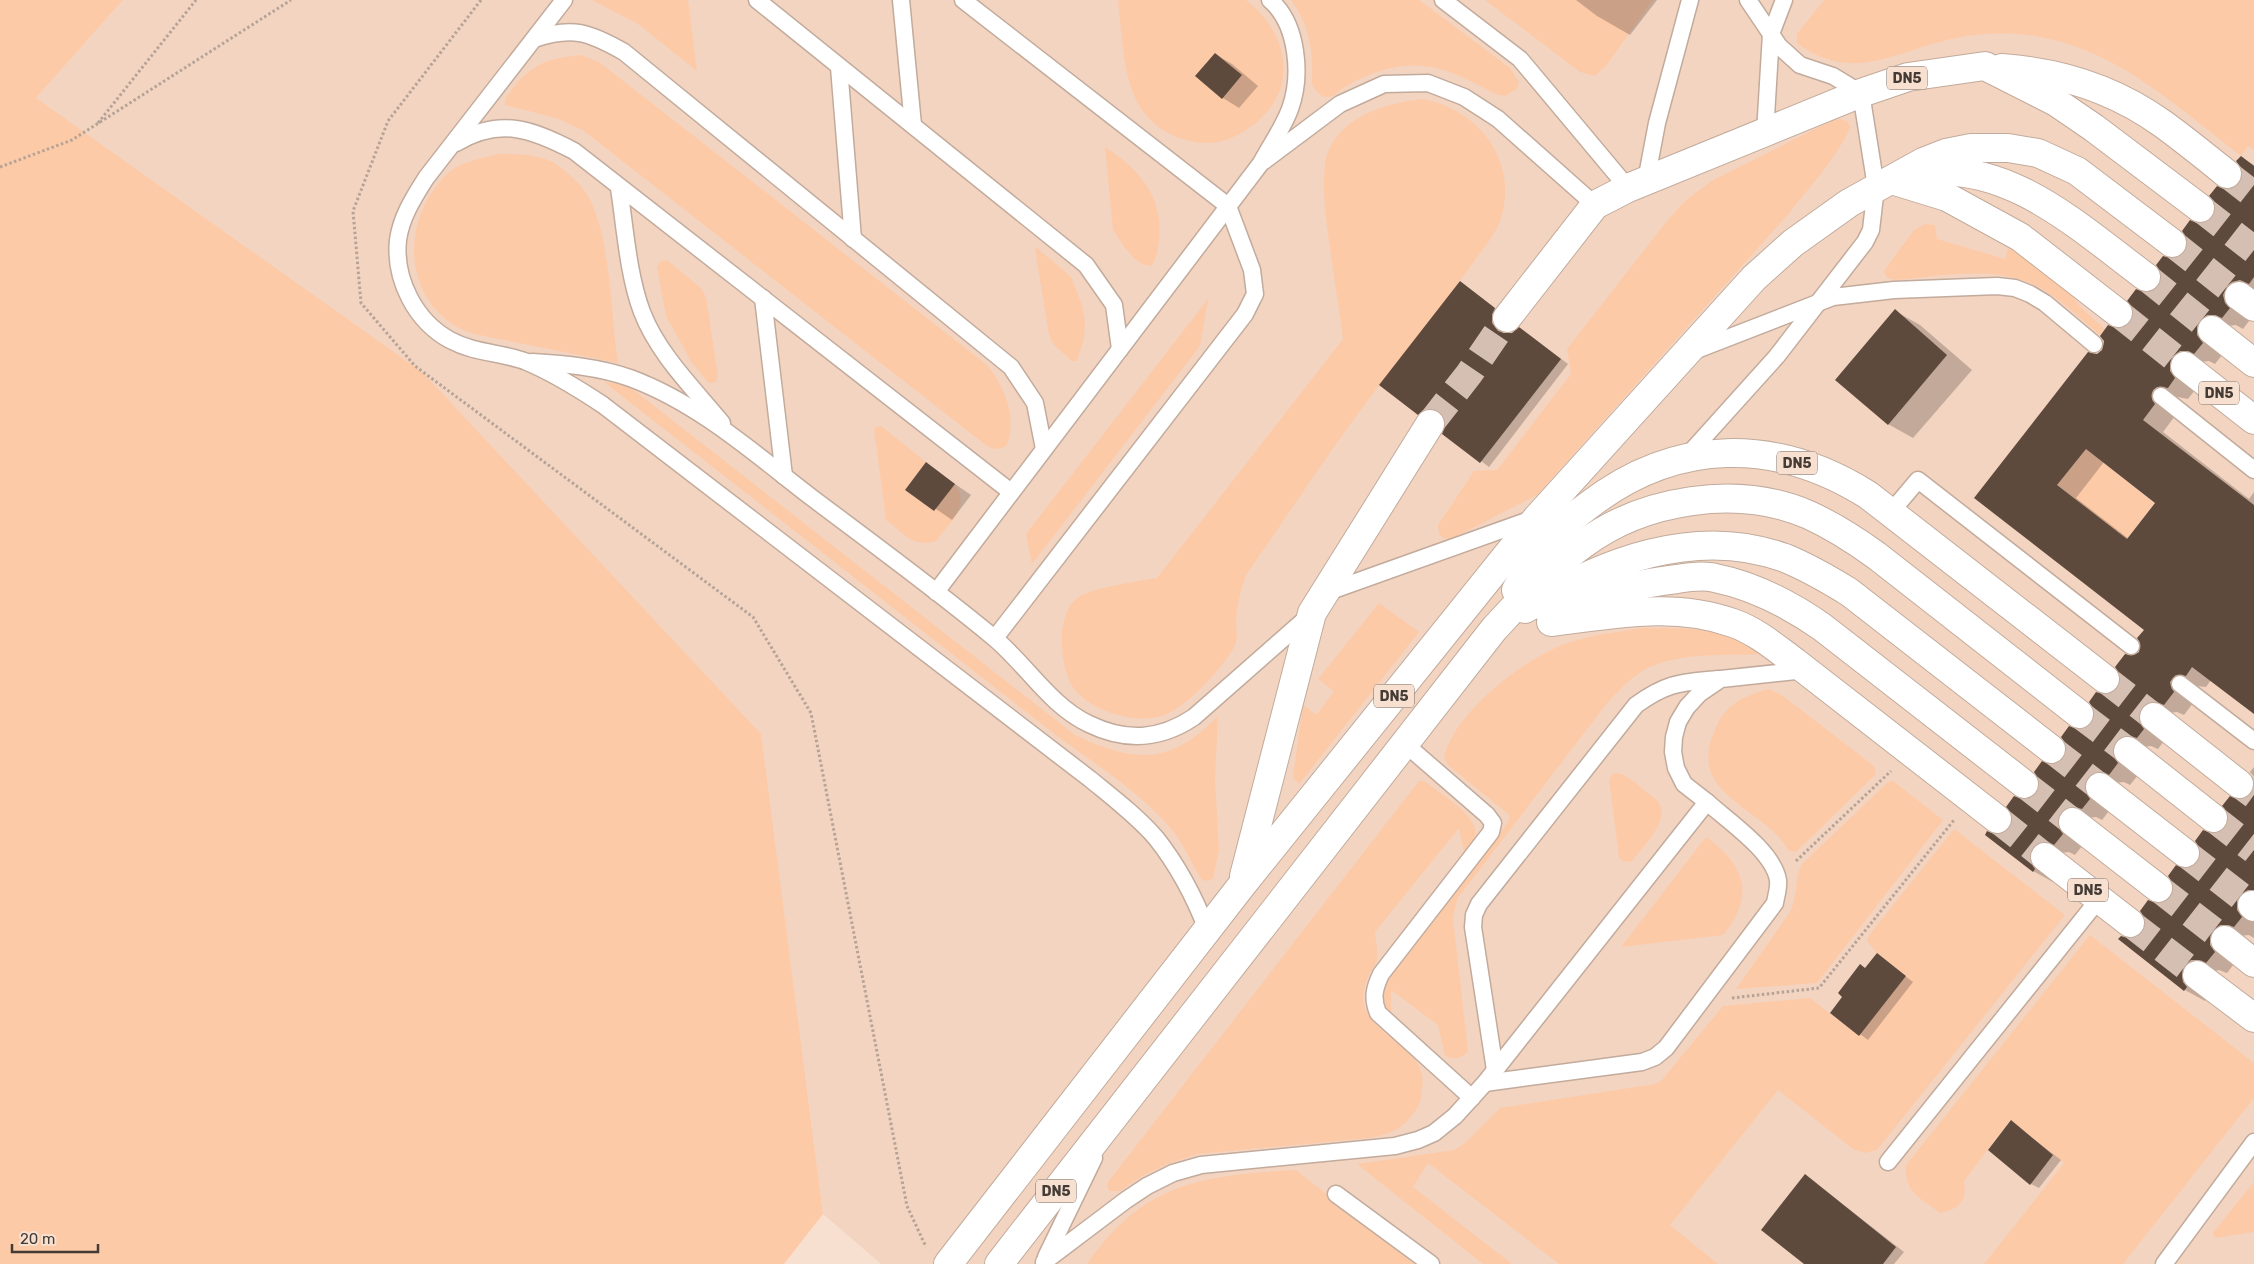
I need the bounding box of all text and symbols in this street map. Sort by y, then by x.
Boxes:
road number: DN5 [1887,66,1927,90]
road number: DN5 [2199,382,2239,404]
road number: DN5 [1777,452,1817,474]
road number: DN5 [1374,684,1414,708]
road number: DN5 [2068,878,2108,902]
road number: DN5 [1036,1180,1076,1202]
scale bar [12,1222,99,1254]
text: 20 m [20,1230,55,1248]

